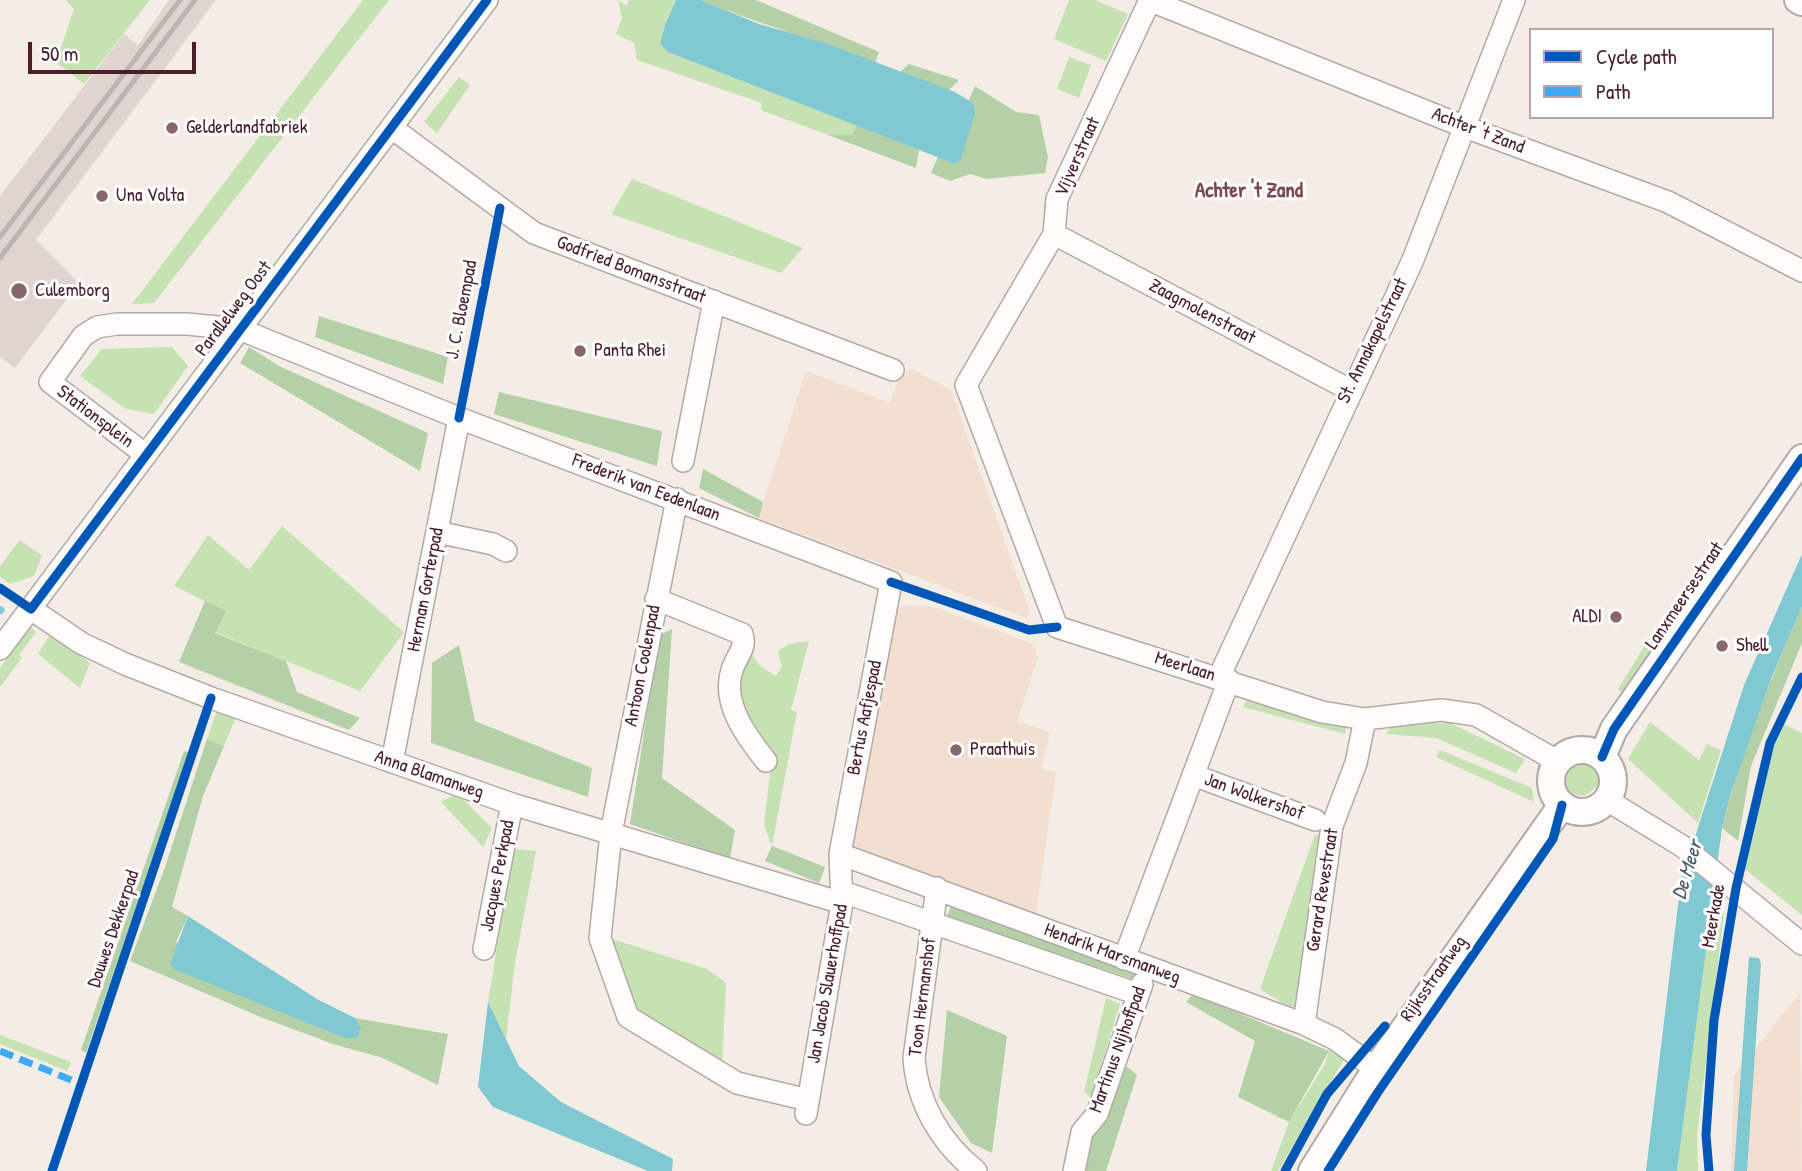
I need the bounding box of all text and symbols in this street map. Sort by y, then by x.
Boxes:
scale bar [32,28,200,72]
legend [1529,28,1774,119]
text: 50 m [41,39,78,68]
text: Cycle path [1596,42,1677,71]
text: Path [1596,77,1630,106]
street label: Achter 't Zand [1428,103,1528,159]
street label: Vijverstraat [1050,114,1106,200]
place label: Gelderlandfabriek [186,117,308,139]
marker: Gelderlandfabriek [164,120,180,136]
district label: Achter 't Zand [1195,178,1303,204]
place label: Una Volta [116,185,184,207]
marker: Una Volta [94,188,110,204]
street label: Godfried Bomansstraat [553,231,709,309]
street label: Parallelweg Oost [191,257,277,361]
street label: J. C. Bloempad [441,259,483,361]
street label: Zaagmolenstraat [1145,274,1259,350]
street label: St. Annakapelstraat [1333,275,1413,407]
place label: Culemborg [35,280,110,302]
marker: Culemborg [9,281,29,301]
place label: Panta Rhei [594,340,666,362]
marker: Panta Rhei [572,343,588,359]
street label: Stationsplein [52,381,138,453]
street label: Frederik van Eedenlaan [569,449,723,527]
street label: Herman Gorterpad [403,526,449,654]
street label: Lanxmeersestraat [1641,538,1729,654]
street label: Antoon Coolenpad [620,604,666,728]
place label: ALDI [1572,606,1602,628]
marker: ALDI [1608,609,1624,625]
place label: Shell [1736,635,1768,657]
marker: Shell [1714,638,1730,654]
street label: Meerlaan [1152,647,1218,687]
street label: Bertus Aafjespad [843,659,887,777]
place label: Praathuis [970,739,1035,761]
marker: Praathuis [948,742,964,758]
street label: Anna Blamanweg [371,746,487,804]
street label: Jan Wolkershof [1201,768,1307,826]
street label: Jacques Perkpad [476,819,520,933]
street label: Gerard Revestraat [1302,827,1344,953]
water label: De Meer [1667,837,1709,903]
street label: Douwes Dekkerpad [83,867,145,991]
street label: Meerkade [1697,882,1731,950]
street label: Jan Jacob Slauerhoffpad [803,903,853,1065]
street label: Hendrik Marsmanweg [1041,919,1183,989]
street label: Rijksstraatweg [1396,932,1472,1026]
street label: Toon Hermanshof [904,936,942,1058]
street label: Martinus Nijhoffpad [1085,984,1151,1116]

